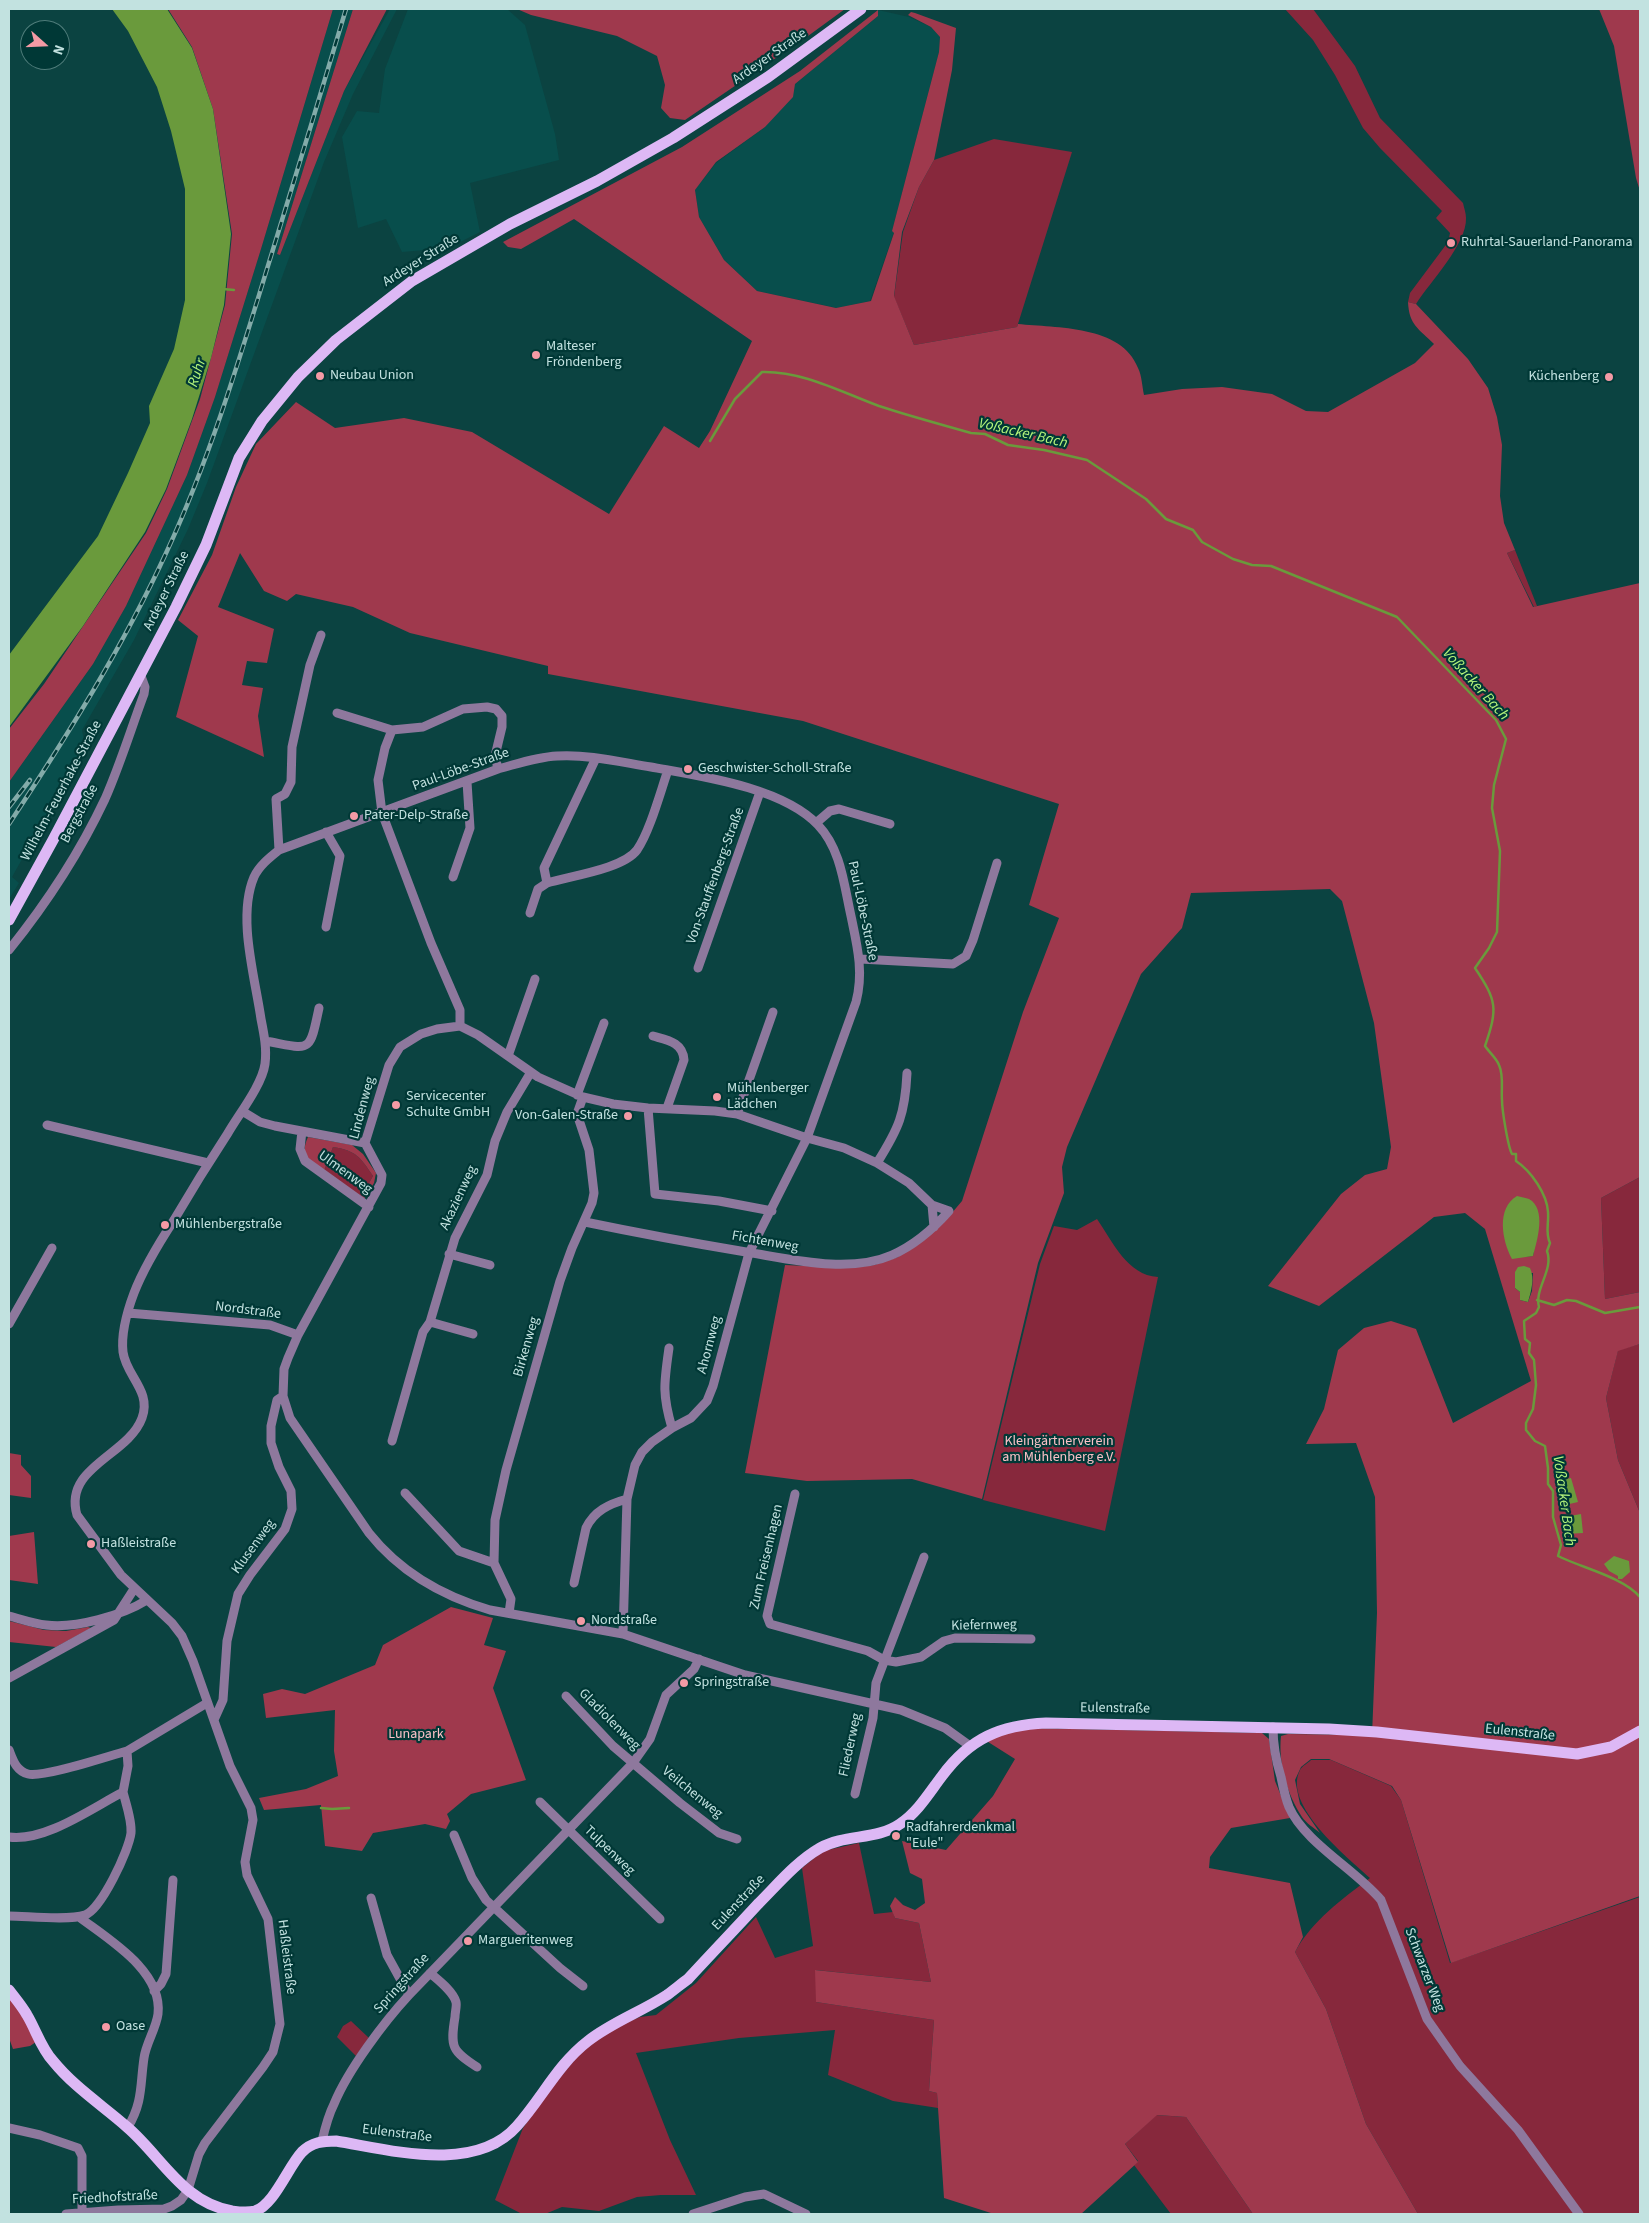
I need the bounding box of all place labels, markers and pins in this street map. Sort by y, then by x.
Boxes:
place label: Ruhrtal-Sauerland-Panorama [1461,235,1632,251]
marker: Ruhrtal-Sauerland-Panorama [1445,237,1457,249]
place label: Malteser Fröndenberg [546,339,621,372]
marker: Malteser Fröndenberg [530,349,542,361]
place label: Neubau Union [330,368,414,384]
place label: Küchenberg [1528,369,1599,385]
marker: Neubau Union [314,370,326,382]
marker: Küchenberg [1603,371,1615,383]
place label: Geschwister-Scholl-Straße [698,761,851,777]
marker: Geschwister-Scholl-Straße [682,763,694,775]
place label: Pater-Delp-Straße [364,808,468,824]
marker: Pater-Delp-Straße [348,810,360,822]
place label: Mühlenberger Lädchen [727,1081,809,1114]
place label: Servicecenter Schulte GmbH [406,1089,490,1122]
marker: Mühlenberger Lädchen [711,1091,723,1103]
marker: Servicecenter Schulte GmbH [390,1099,402,1111]
place label: Von-Galen-Straße [515,1108,618,1124]
marker: Von-Galen-Straße [622,1110,634,1122]
place label: Mühlenbergstraße [175,1217,282,1233]
marker: Mühlenbergstraße [159,1219,171,1231]
place label: Haßleistraße [101,1536,176,1552]
marker: Haßleistraße [85,1538,97,1550]
place label: Nordstraße [591,1613,657,1629]
marker: Nordstraße [575,1615,587,1627]
place label: Springstraße [694,1675,769,1691]
marker: Springstraße [678,1677,690,1689]
place label: Radfahrerdenkmal "Eule" [906,1820,1015,1852]
marker: Radfahrerdenkmal "Eule" [890,1830,902,1842]
place label: Margueritenweg [478,1933,573,1949]
marker: Margueritenweg [462,1935,474,1947]
place label: Oase [116,2019,145,2035]
marker: Oase [100,2021,112,2033]

